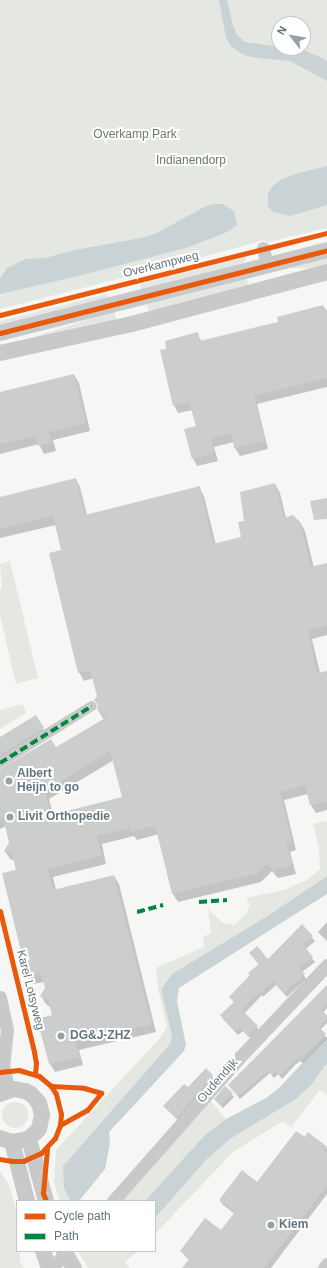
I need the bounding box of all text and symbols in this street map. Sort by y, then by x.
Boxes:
north arrow [271,16,311,56]
text: N [274,24,289,37]
park label: Overkamp Park [93,128,177,142]
park label: Indianendorp [156,154,226,168]
street label: Overkampweg [122,249,200,281]
place label: Albert Heijn to go [17,767,79,795]
marker: Albert Heijn to go [4,776,14,786]
place label: Livit Orthopedie [18,810,110,824]
marker: Livit Orthopedie [5,812,15,822]
street label: Karel Lotsyweg [13,948,47,1032]
place label: DG&J-ZHZ [70,1029,131,1043]
marker: DG&J-ZHZ [55,1030,67,1042]
street label: Oudendijk [195,1056,241,1106]
legend [16,1200,156,1252]
text: Cycle path [54,1209,111,1223]
place label: Kiem [279,1218,308,1232]
marker: Kiem [266,1220,276,1230]
text: Path [54,1229,79,1243]

